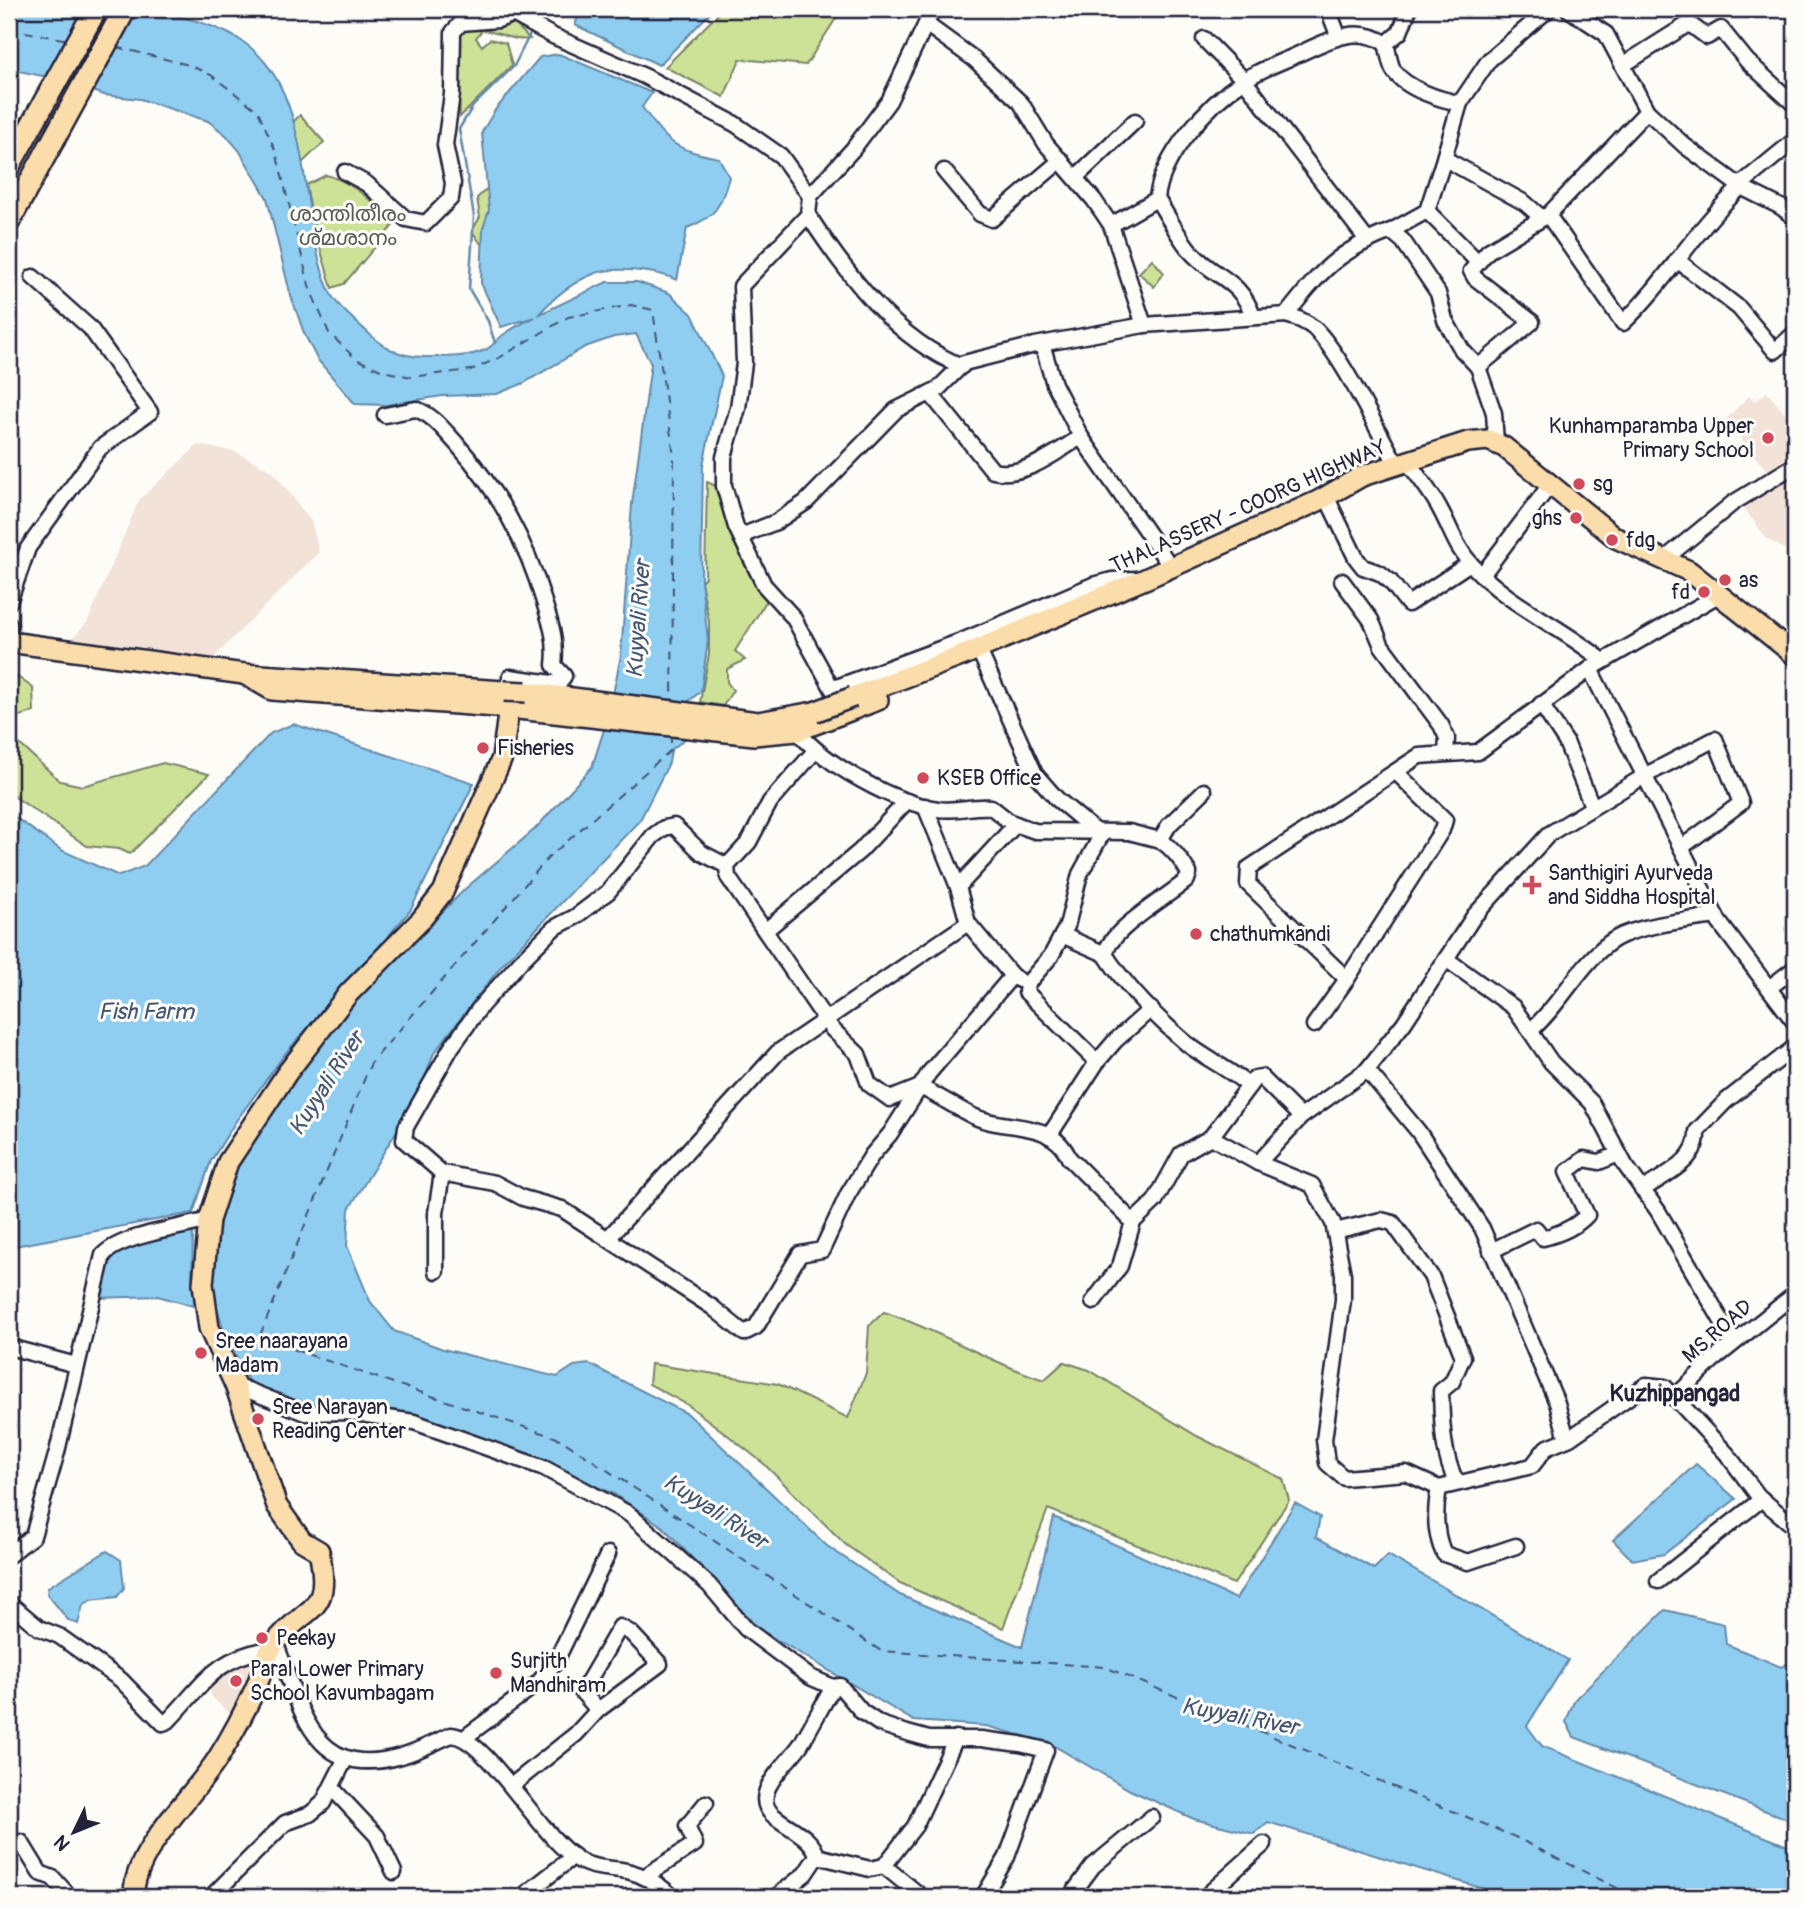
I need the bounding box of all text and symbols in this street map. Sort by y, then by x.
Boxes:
park label: ശാന്തിതീരം ശ്മശാനം [290,201,406,252]
place label: Kunhamparamba Upper Primary School [1549,413,1755,464]
marker: Kunhamparamba Upper Primary School [1760,430,1776,446]
street label: THALASSERY - COORG HIGHWAY [1106,433,1391,580]
place label: sg [1593,471,1613,498]
marker: sg [1571,476,1587,492]
place label: ghs [1532,505,1563,532]
marker: ghs [1568,510,1584,526]
place label: fdg [1626,527,1655,554]
marker: fdg [1604,532,1620,548]
water label: Kuyyali River [620,556,657,679]
place label: as [1739,567,1759,594]
marker: as [1717,572,1733,588]
place label: fd [1671,579,1690,606]
marker: fd [1696,584,1712,600]
place label: Fisheries [497,735,575,762]
marker: Fisheries [475,740,491,756]
place label: KSEB Office [937,765,1042,792]
marker: KSEB Office [915,770,931,786]
place label: Santhigiri Ayurveda and Siddha Hospital [1548,860,1715,911]
marker: Santhigiri Ayurveda and Siddha Hospital [1522,875,1542,895]
place label: chathumkandi [1210,921,1331,948]
marker: chathumkandi [1188,926,1204,942]
water label: Fish Farm [98,997,195,1026]
water label: Kuyyali River [282,1023,372,1141]
street label: MS ROAD [1677,1294,1758,1369]
place label: Sree naarayana Madam [215,1328,348,1379]
marker: Sree naarayana Madam [193,1345,209,1361]
district label: Kuzhippangad [1610,1379,1740,1408]
place label: Sree Narayan Reading Center [272,1394,406,1445]
marker: Sree Narayan Reading Center [250,1411,266,1427]
water label: Kuyyali River [658,1467,776,1557]
place label: Peekay [276,1625,336,1652]
marker: Peekay [254,1630,270,1646]
place label: Surjith Mandhiram [510,1648,606,1699]
place label: Paral Lower Primary School Kavumbagam [250,1656,434,1707]
marker: Surjith Mandhiram [488,1665,504,1681]
marker: Paral Lower Primary School Kavumbagam [228,1673,244,1689]
water label: Kuyyali River [1179,1691,1303,1743]
north arrow [38,1798,108,1868]
text: N [49,1830,75,1856]

